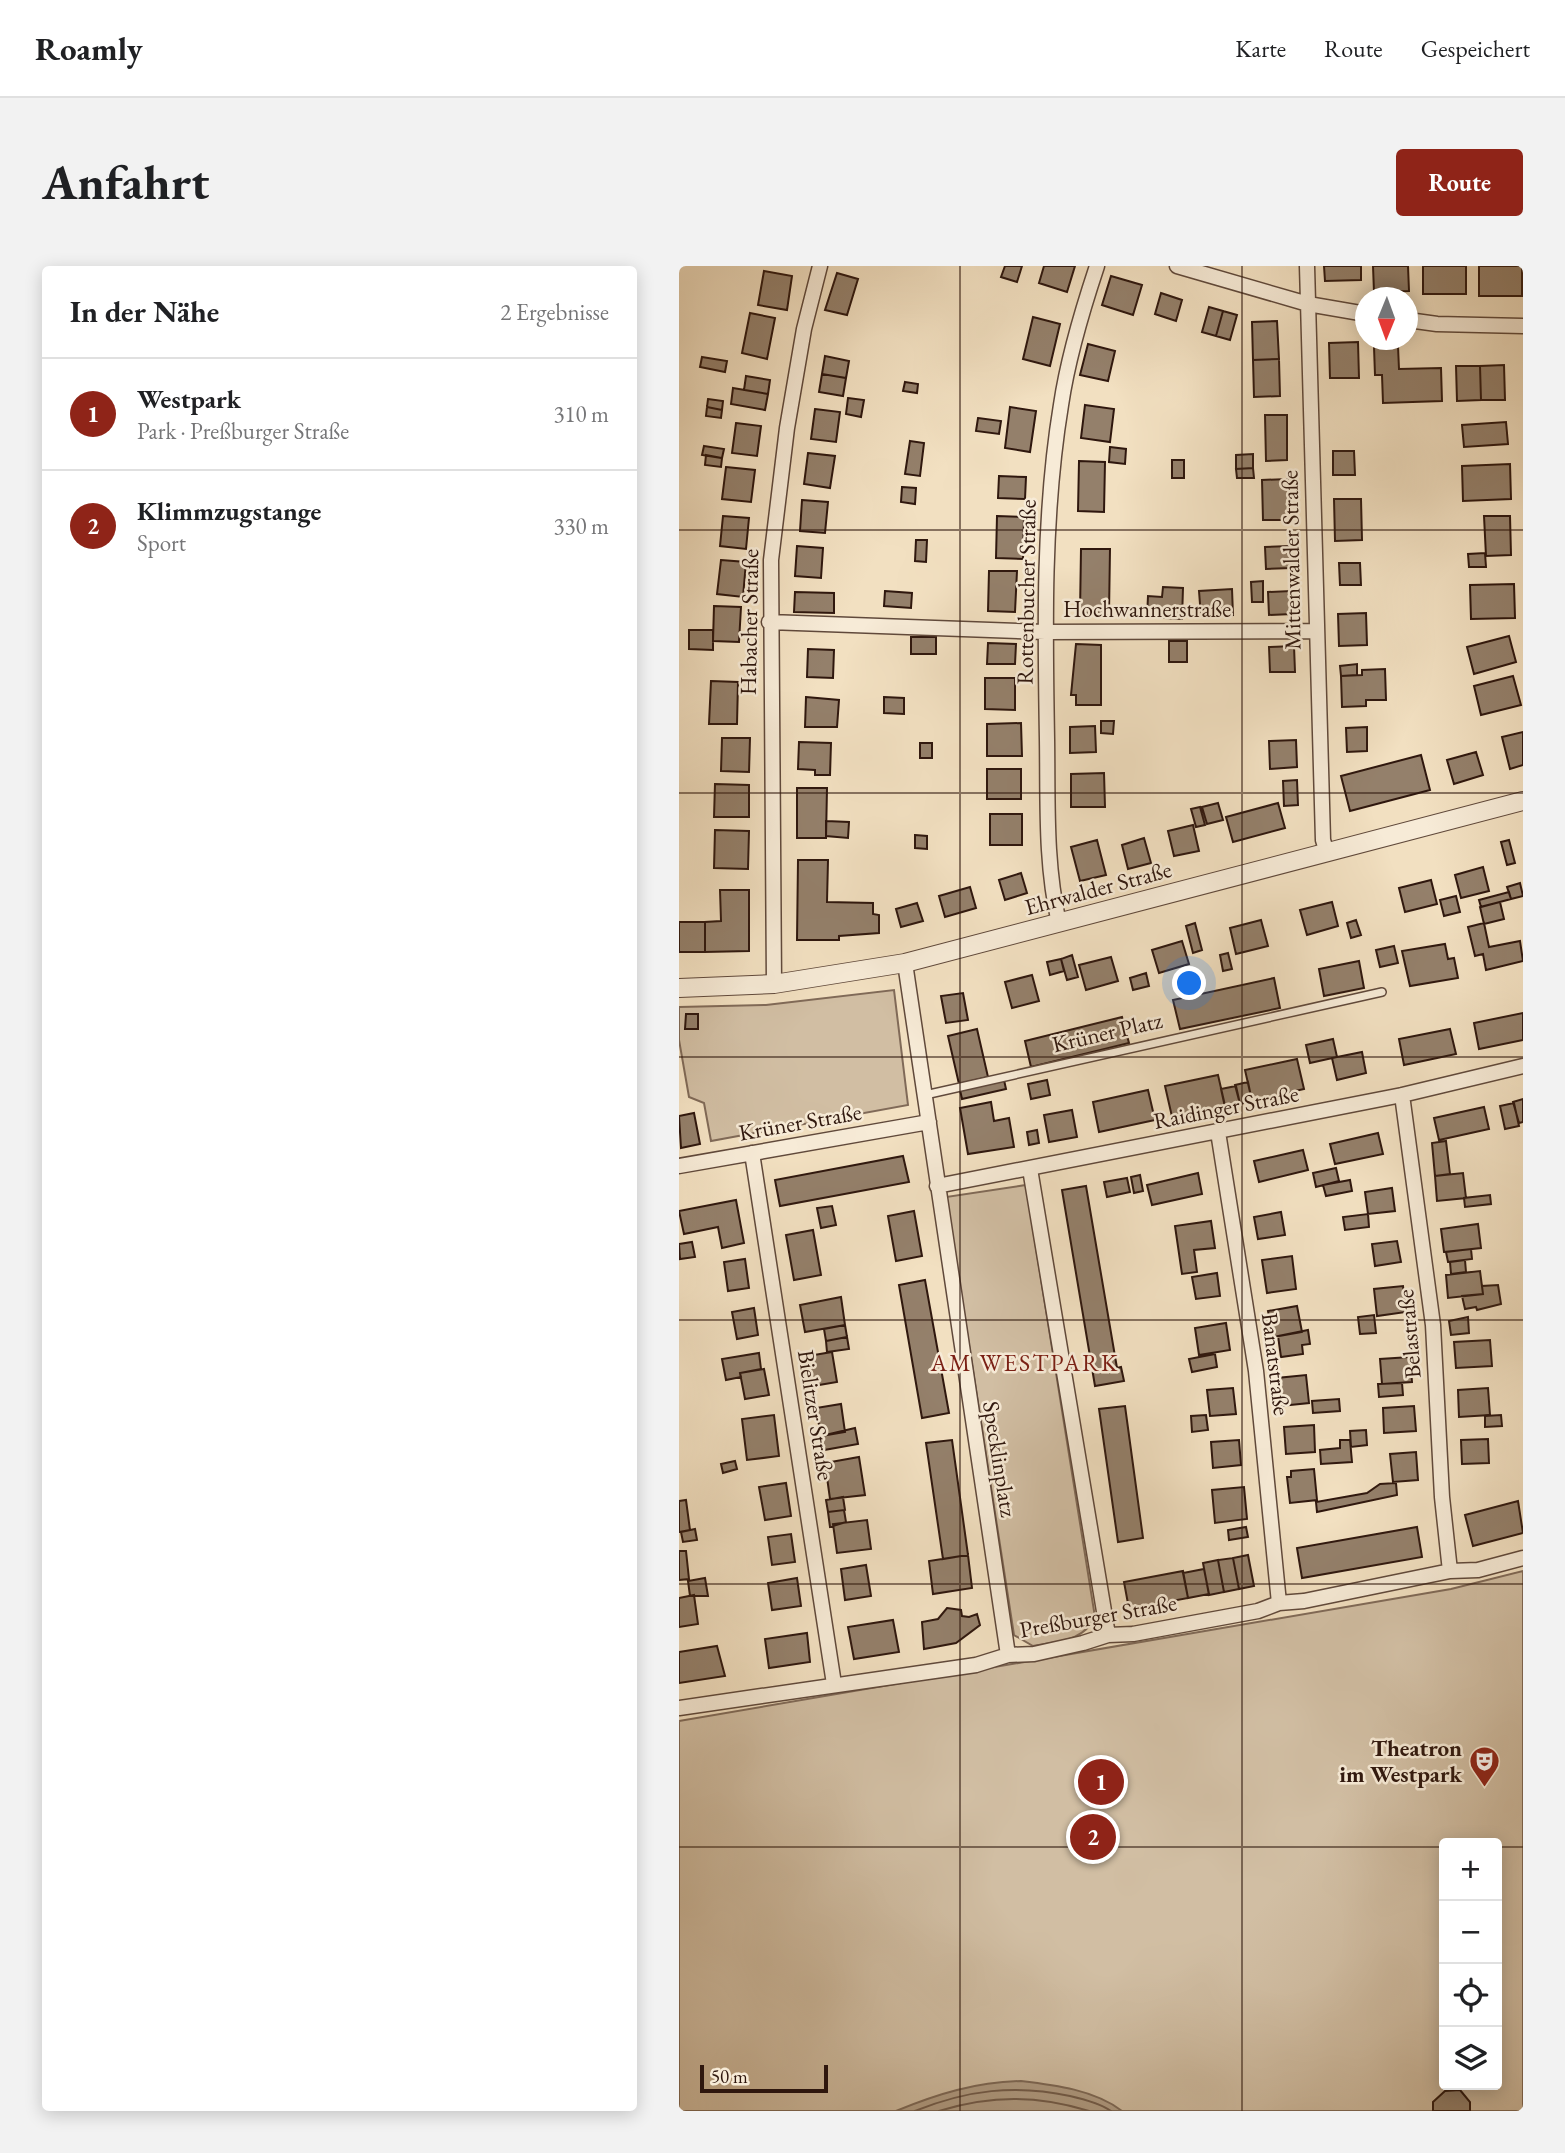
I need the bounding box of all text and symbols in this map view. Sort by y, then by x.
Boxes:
text: Roamly [35,27,143,70]
text: Karte [1235,33,1286,64]
text: Route [1324,33,1383,64]
text: Gespeichert [1421,33,1530,64]
button: Route [1396,149,1523,216]
text: Anfahrt [42,150,209,214]
north arrow [1355,287,1418,350]
text: In der Nähe [70,292,219,331]
text: 2 Ergebnisse [500,297,609,327]
text: Westpark [137,382,241,416]
text: 1 [87,399,99,429]
text: 310 m [553,399,609,429]
text: Park · Preßburger Straße [137,416,349,446]
street label: Mittenwalder Straße [1274,470,1308,650]
text: Klimmzugstange [137,494,321,528]
street label: Rottenbucher Straße [1009,499,1043,685]
text: 2 [87,511,99,541]
text: 330 m [553,511,609,541]
text: Sport [137,528,186,558]
street label: Habacher Straße [733,549,765,695]
street label: Hochwannerstraße [1063,594,1231,624]
street label: Ehrwalder Straße [1021,854,1175,922]
your location [1172,966,1206,1000]
street label: Krüner Platz [1049,1005,1165,1059]
street label: Raidinger Straße [1151,1078,1301,1136]
street label: Krüner Straße [736,1096,864,1148]
street label: Belastraße [1390,1288,1428,1380]
street label: Banatstraße [1255,1311,1297,1417]
district label: AM WESTPARK [930,1347,1119,1378]
street label: Bielitzer Straße [791,1348,841,1482]
street label: Specklinplatz [976,1399,1024,1519]
street label: Preßburger Straße [1017,1587,1179,1645]
place label: Theatron im Westpark [1339,1733,1462,1789]
theatre icon: Theatron im Westpark [1468,1744,1502,1788]
pin: 1 [1078,1756,1124,1808]
pin: 2 [1070,1811,1116,1863]
map controls [1439,1838,1502,2090]
button: + [1439,1838,1502,1901]
button: − [1439,1901,1502,1964]
button: locate [1439,1964,1502,2027]
button: layers [1439,2027,1502,2090]
scale bar [700,2062,828,2094]
text: 50 m [711,2064,748,2089]

